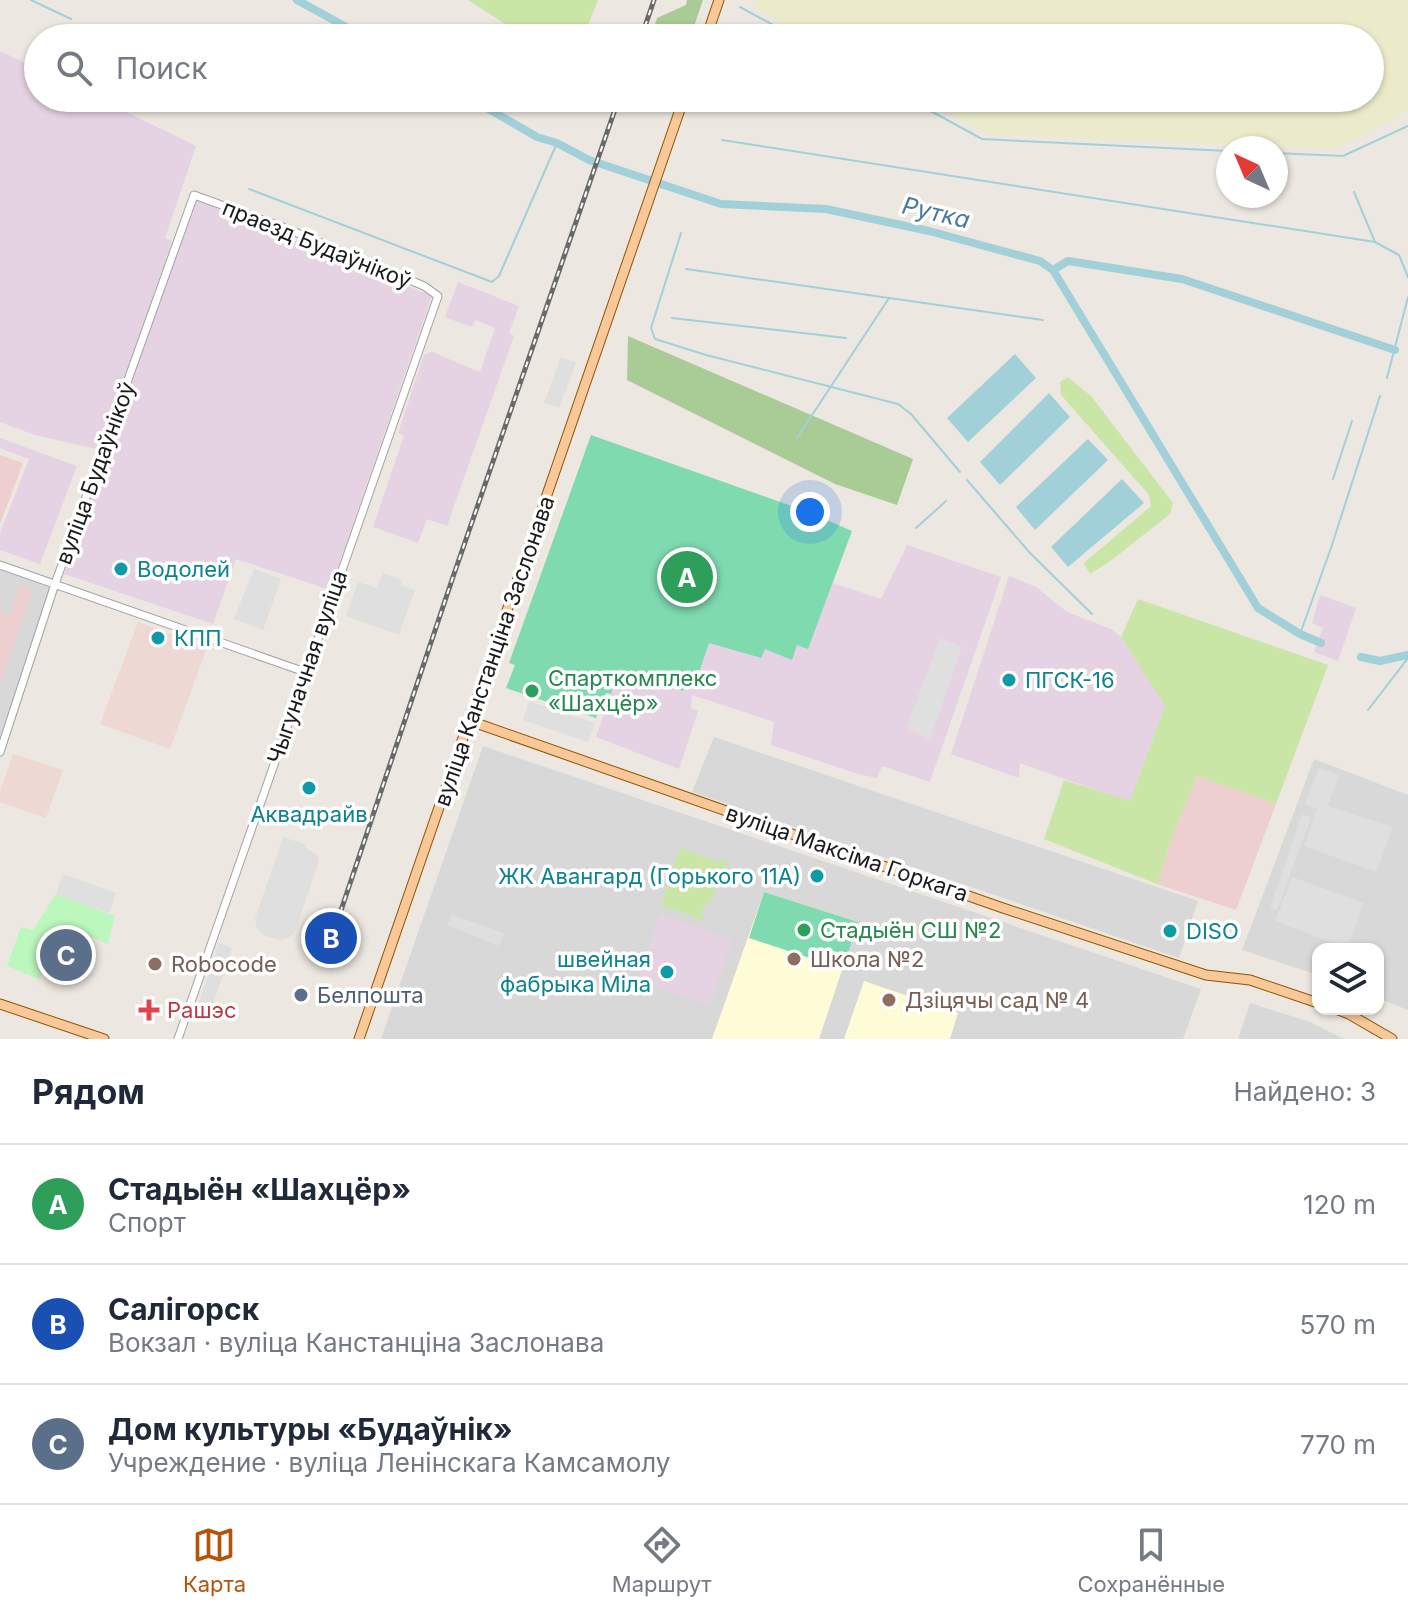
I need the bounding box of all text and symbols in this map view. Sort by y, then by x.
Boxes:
search box [24,24,1384,112]
icon: search [52,46,96,90]
text: Поиск [116,50,207,86]
north arrow [1216,136,1288,208]
water label: Рутка [899,191,973,234]
street label: праезд Будаўнікоў [219,194,415,294]
street label: вуліца Будаўнікоў [50,378,140,568]
your location [790,492,830,532]
street label: вуліца Канстанціна Заслонава [429,493,559,809]
pin: A [661,547,713,607]
place label: Водолей [137,556,230,582]
marker: Водолей [112,560,130,578]
street label: Чыгуначная вуліца [262,567,352,767]
place label: КПП [174,625,221,651]
marker: КПП [149,629,167,647]
place label: Спарткомплекс «Шахцёр» [548,665,717,716]
place label: ПГСК-16 [1025,667,1115,693]
marker: ПГСК-16 [1000,671,1018,689]
marker: Спарткомплекс «Шахцёр» [523,682,541,700]
marker: Аквадрайв [300,779,318,797]
street label: вуліца Максіма Горкага [723,799,971,907]
place label: Аквадрайв [250,801,368,827]
place label: ЖК Авангард (Горького 11А) [498,863,801,889]
marker: ЖК Авангард (Горького 11А) [808,867,826,885]
pin: B [305,908,357,968]
place label: Стадыён СШ №2 [820,917,1001,943]
place label: DISO [1186,918,1239,944]
marker: Стадыён СШ №2 [795,921,813,939]
marker: DISO [1161,922,1179,940]
pin: C [40,925,92,985]
map controls [1312,943,1384,1015]
button: layers [1312,943,1384,1015]
place label: швейная фабрыка Міла [500,946,651,997]
place label: Школа №2 [810,946,924,972]
marker: Школа №2 [785,950,803,968]
place label: Robocode [171,951,277,977]
marker: Robocode [146,955,164,973]
marker: швейная фабрыка Міла [658,963,676,981]
place label: Белпошта [317,982,424,1008]
marker: Белпошта [292,986,310,1004]
place label: Дзіцячы сад № 4 [905,987,1089,1013]
marker: Дзіцячы сад № 4 [880,991,898,1009]
place label: Рашэс [167,997,237,1023]
marker: Рашэс [138,999,160,1021]
text: Рядом [32,1071,145,1112]
text: Найдено: 3 [1233,1076,1376,1107]
text: Стадыён «Шахцёр» [108,1171,411,1207]
text: A [48,1189,68,1220]
text: 120 m [1303,1189,1376,1220]
text: Спорт [108,1207,186,1238]
text: Салігорск [108,1291,259,1327]
text: B [49,1309,67,1340]
text: 570 m [1299,1309,1376,1340]
text: Вокзал · вуліца Канстанціна Заслонава [108,1327,604,1358]
text: Дом культуры «Будаўнік» [108,1411,513,1447]
text: C [48,1429,68,1460]
text: 770 m [1300,1429,1376,1460]
text: Учреждение · вуліца Ленінскага Камсамолу [108,1447,670,1478]
tab: Карта [183,1523,246,1597]
tab: Маршрут [612,1523,712,1597]
tab: Сохранённые [1077,1523,1225,1597]

